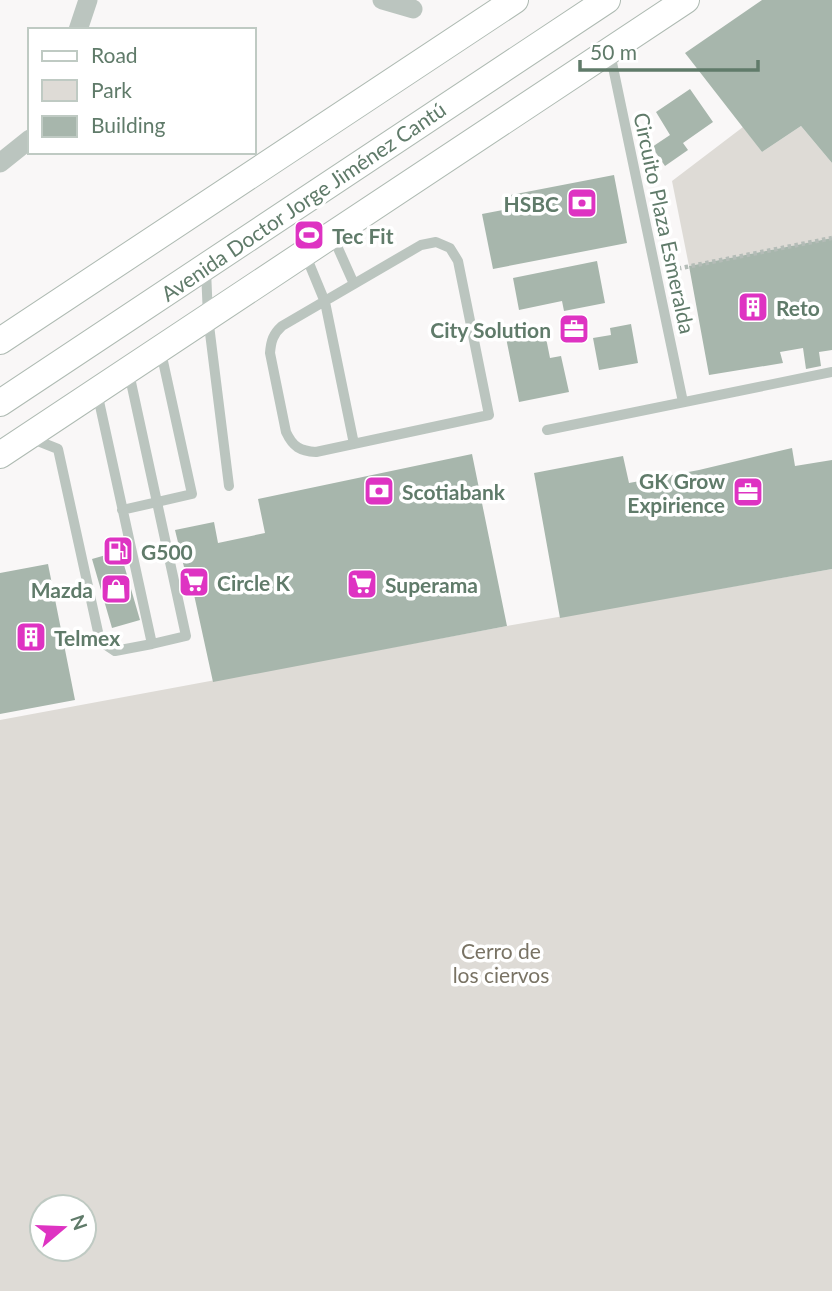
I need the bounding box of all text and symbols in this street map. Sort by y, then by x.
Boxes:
legend [28,28,256,154]
scale bar [580,28,758,72]
text: 50 m [590,39,637,64]
text: Road [91,42,138,67]
text: Park [91,77,132,102]
street label: Avenida Doctor Jorge Jiménez Cantú [156,96,450,306]
street label: Circuito Plaza Esmeralda [629,110,701,336]
text: Building [91,112,166,137]
bank icon: HSBC [565,186,599,220]
place label: HSBC [504,191,559,216]
sports icon: Tec Fit [292,218,326,252]
place label: Tec Fit [332,223,394,248]
building icon: Reto [736,290,770,324]
place label: Reto [776,295,820,320]
office icon: City Solution [557,312,591,346]
place label: City Solution [430,317,551,342]
place label: GK Grow Expirience [627,468,725,517]
bank icon: Scotiabank [362,474,396,508]
office icon: GK Grow Expirience [731,475,765,509]
place label: Scotiabank [402,479,506,504]
fuel station icon: G500 [101,534,135,568]
place label: G500 [141,539,193,564]
supermarket icon: Circle K [177,565,211,599]
supermarket icon: Superama [345,567,379,601]
place label: Circle K [217,570,290,595]
shop icon: Mazda [99,572,133,606]
place label: Superama [385,572,478,597]
place label: Mazda [31,577,93,602]
building icon: Telmex [14,620,48,654]
place label: Telmex [54,625,120,650]
park label: Cerro de los ciervos [453,938,549,987]
north arrow [28,1193,98,1263]
text: N [66,1212,93,1233]

